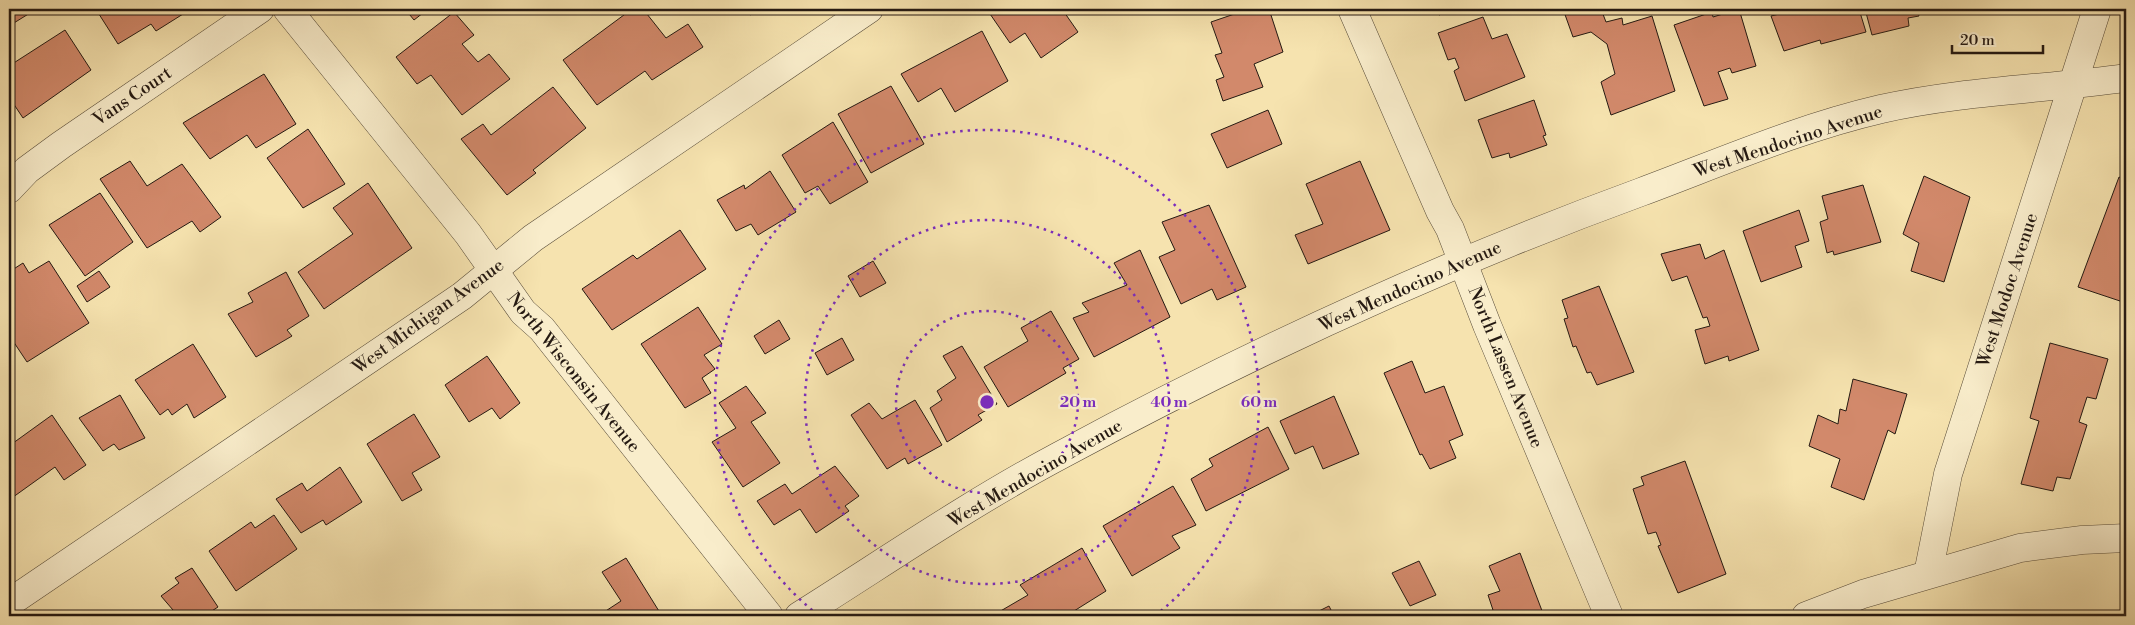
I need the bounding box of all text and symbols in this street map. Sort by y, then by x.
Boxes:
scale bar [1952,22,2044,54]
text: 20 m [1960,31,1995,50]
street label: Vans Court [88,61,177,132]
street label: West Mendocino Avenue [1690,100,1886,183]
street label: West Modoc Avenue [1971,210,2043,371]
street label: West Mendocino Avenue [1314,236,1505,338]
street label: West Michigan Avenue [347,254,509,380]
street label: North Lassen Avenue [1463,283,1548,451]
street label: North Wisconsin Avenue [502,288,645,457]
centre of rings [978,393,996,411]
text: 20 m [1060,393,1097,412]
text: 40 m [1150,393,1188,412]
text: 60 m [1241,393,1278,412]
street label: West Mendocino Avenue [943,414,1126,533]

